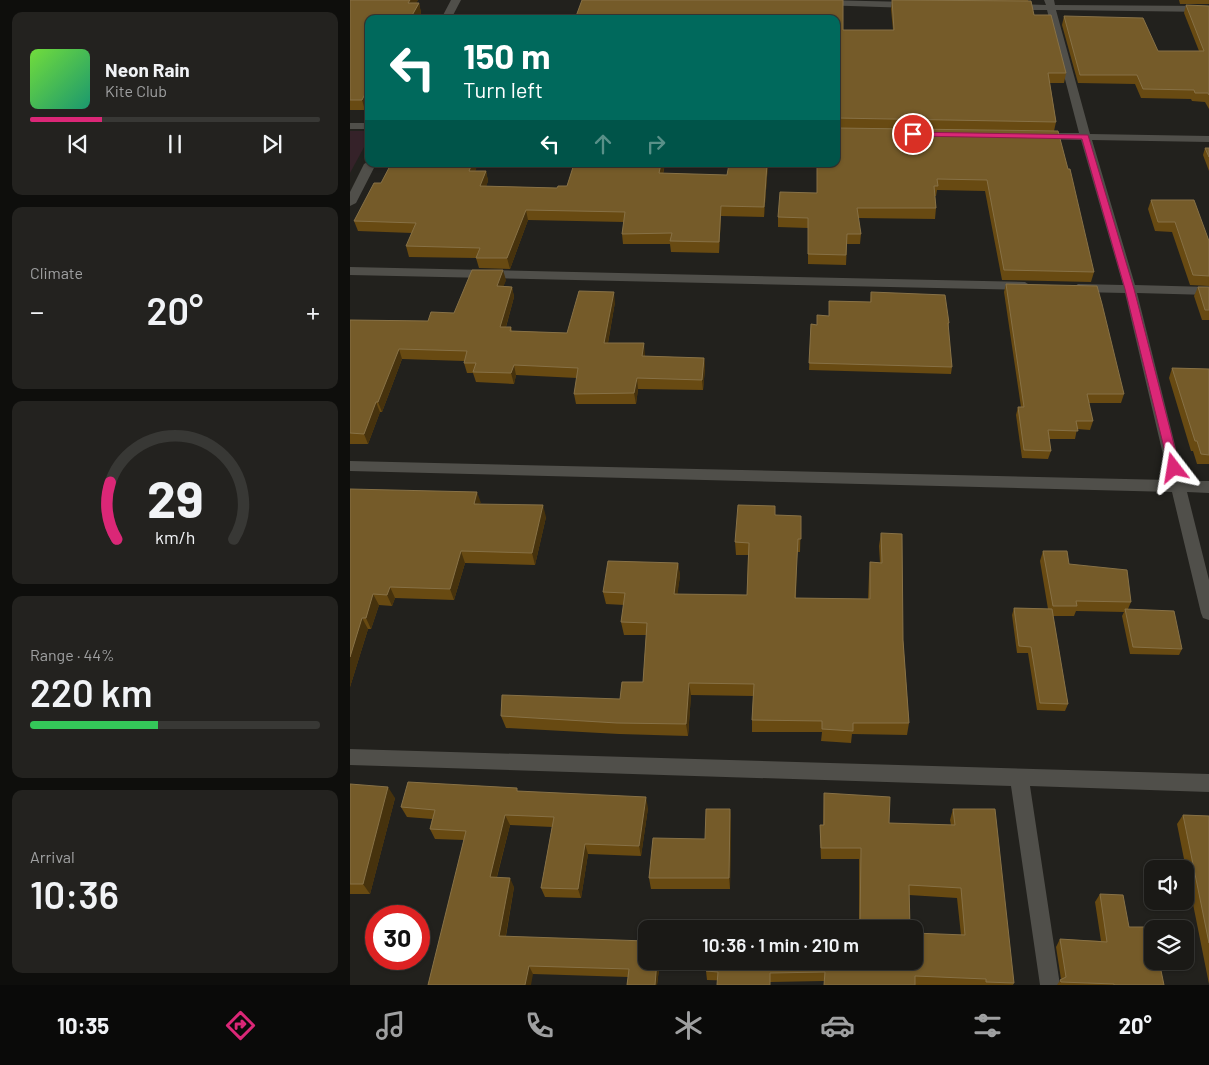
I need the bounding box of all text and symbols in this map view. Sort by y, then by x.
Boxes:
text: 150 m [463,34,550,76]
icon: left [380,35,445,100]
text: Neon Rain [105,58,190,81]
text: Turn left [463,76,543,102]
text: Kite Club [105,81,167,100]
pin [892,113,934,155]
icon: arrive [899,120,927,148]
icon: previous [64,130,92,158]
icon: pause [161,130,189,158]
icon: next [258,130,286,158]
icon: left [536,130,564,158]
icon: ahead [589,130,617,158]
icon: right [642,130,670,158]
text: Climate [30,263,83,282]
text: 20° [147,287,203,333]
text: − [30,294,44,328]
text: + [306,294,320,328]
position arrow [1147,441,1199,493]
text: 29 [147,466,203,528]
text: km/h [155,526,195,548]
text: Range · 44% [30,645,115,664]
text: 220 km [30,669,152,715]
text: Arrival [30,847,75,866]
map controls [1144,860,1194,970]
button: sound [1144,860,1194,910]
text: 10:36 [30,871,119,917]
speed limit sign: 30 [365,905,430,970]
button: layers [1144,920,1194,970]
text: 10:36 · 1 min · 210 m [702,933,859,956]
icon: directions [223,1008,258,1043]
icon: music [373,1008,408,1043]
icon: phone [522,1008,557,1043]
icon: climate [671,1008,706,1043]
icon: car [820,1008,855,1043]
icon: filters [970,1008,1005,1043]
text: 10:35 [57,1012,109,1038]
text: 20° [1119,1012,1152,1038]

